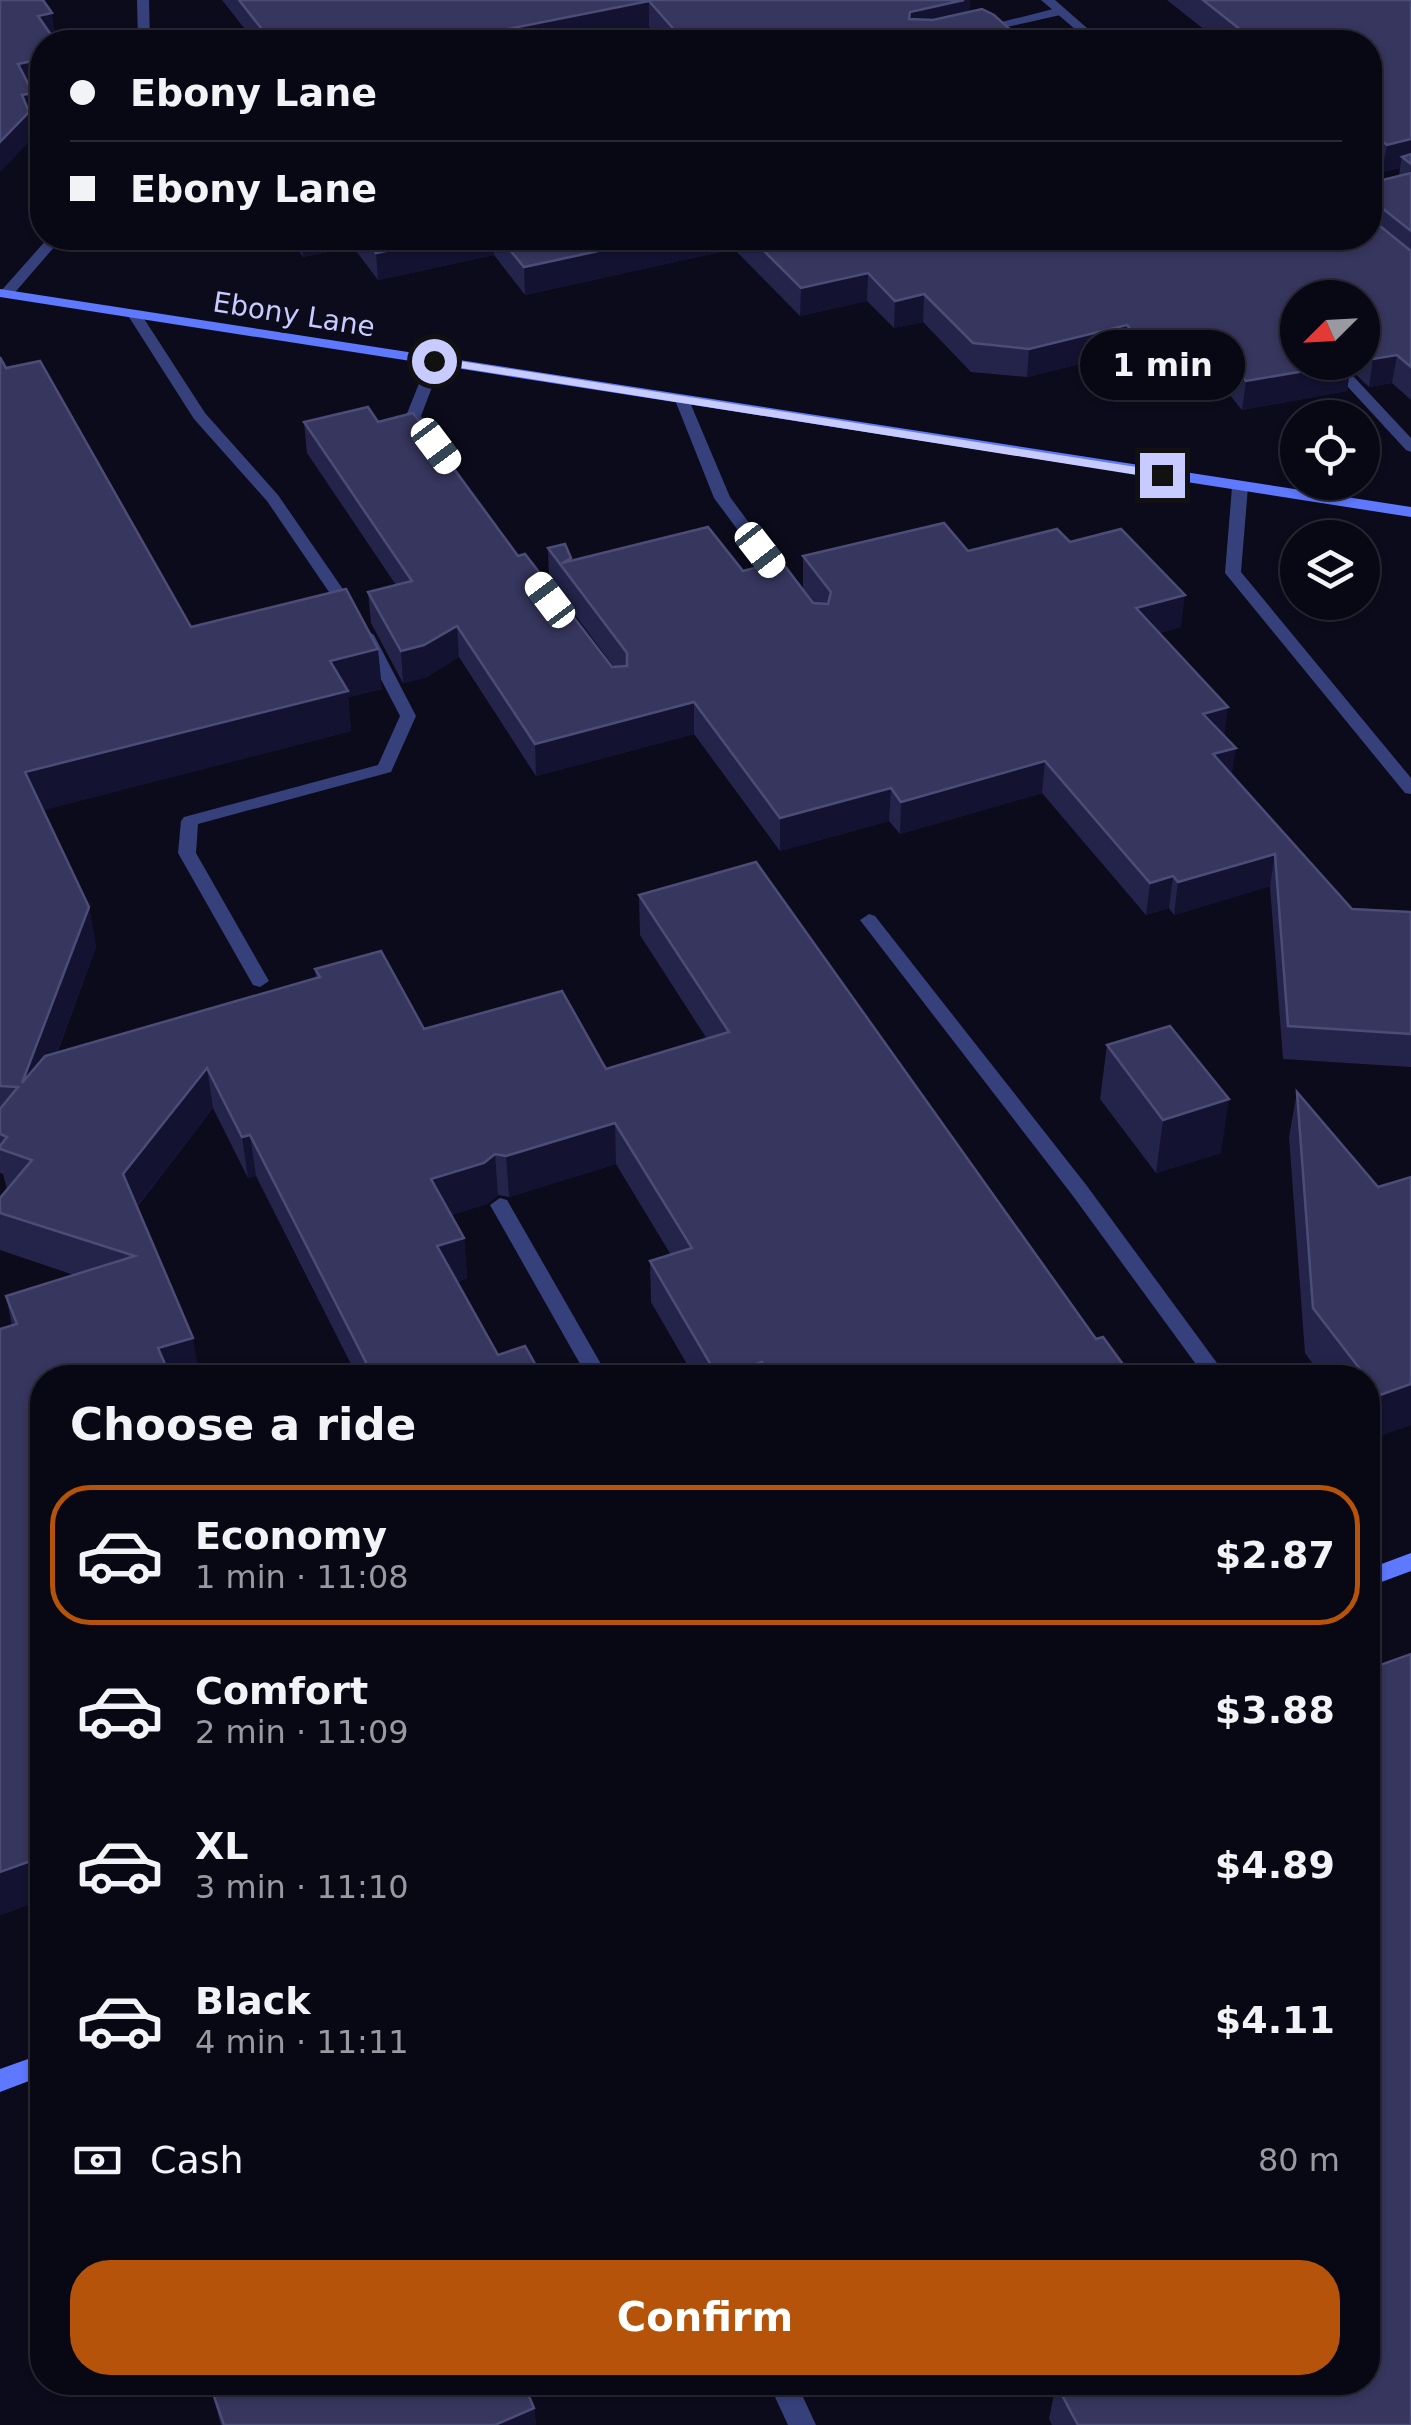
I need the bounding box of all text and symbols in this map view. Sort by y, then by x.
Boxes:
text: Ebony Lane [130,71,377,115]
text: Ebony Lane [130,167,377,211]
north arrow [1280,280,1380,380]
map controls [1280,280,1380,620]
street label: Ebony Lane [211,285,377,344]
callout: 1 min [1080,330,1244,400]
route start [412,339,457,384]
text: 1 min [1112,346,1213,384]
button: locate [1280,400,1380,500]
car [406,413,466,479]
route end [1140,453,1185,498]
car [730,517,790,583]
button: layers [1280,520,1380,620]
car [520,567,580,633]
text: Choose a ride [70,1398,416,1451]
icon: car [75,1510,165,1600]
text: Economy [195,1514,387,1558]
text: $2.87 [1215,1533,1335,1577]
text: 1 min · 11:08 [195,1558,409,1596]
icon: car [75,1665,165,1755]
text: Comfort [195,1669,368,1713]
text: $3.88 [1215,1688,1335,1732]
text: 2 min · 11:09 [195,1713,409,1751]
icon: car [75,1820,165,1910]
text: XL [195,1824,249,1868]
text: $4.89 [1215,1843,1335,1887]
text: 3 min · 11:10 [195,1868,409,1906]
icon: car [75,1975,165,2065]
text: Black [195,1979,310,2023]
text: $4.11 [1215,1998,1335,2042]
text: 4 min · 11:11 [195,2023,409,2061]
icon: cash [70,2133,125,2188]
text: Cash [150,2138,244,2182]
text: 80 m [1258,2141,1340,2179]
button: Confirm [70,2260,1340,2375]

